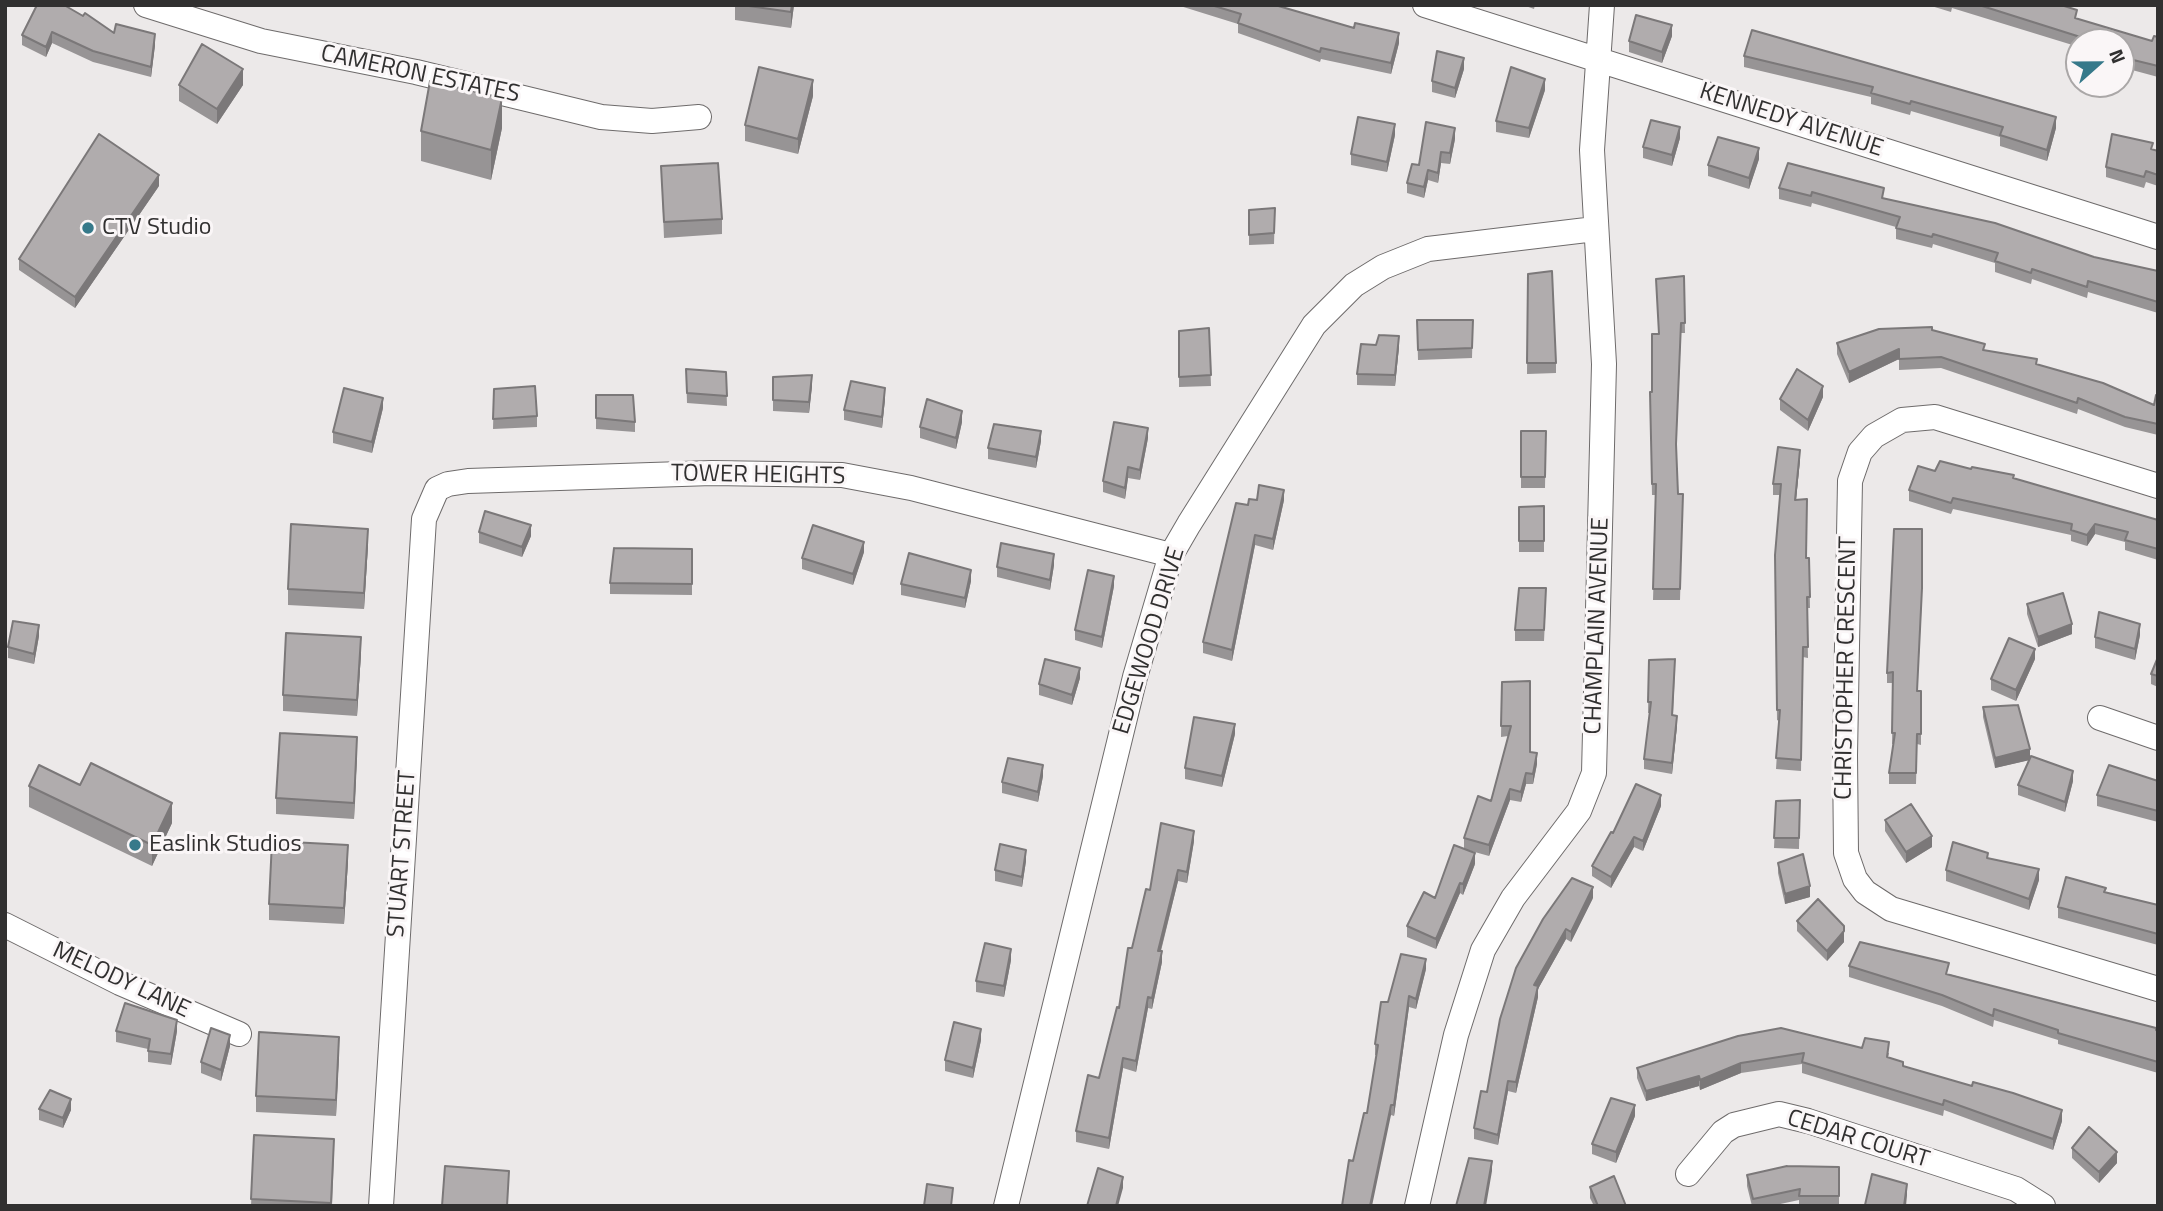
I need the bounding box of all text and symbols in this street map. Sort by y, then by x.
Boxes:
north arrow [2065,28,2135,98]
street label: CAMERON ESTATES [318,40,522,110]
text: N [2102,45,2134,67]
street label: KENNEDY AVENUE [1696,78,1886,164]
place label: CTV Studio [102,214,212,242]
marker: CTV Studio [80,220,96,236]
street label: TOWER HEIGHTS [671,460,845,492]
street label: CHAMPLAIN AVENUE [1580,517,1616,735]
street label: CHRISTOPHER CRESCENT [1830,536,1864,800]
street label: EDGEWOOD DRIVE [1108,544,1192,738]
street label: STUART STREET [383,770,423,938]
place label: Easlink Studios [149,831,302,859]
marker: Easlink Studios [127,837,143,853]
street label: MELODY LANE [48,937,194,1025]
street label: CEDAR COURT [1783,1105,1933,1175]

